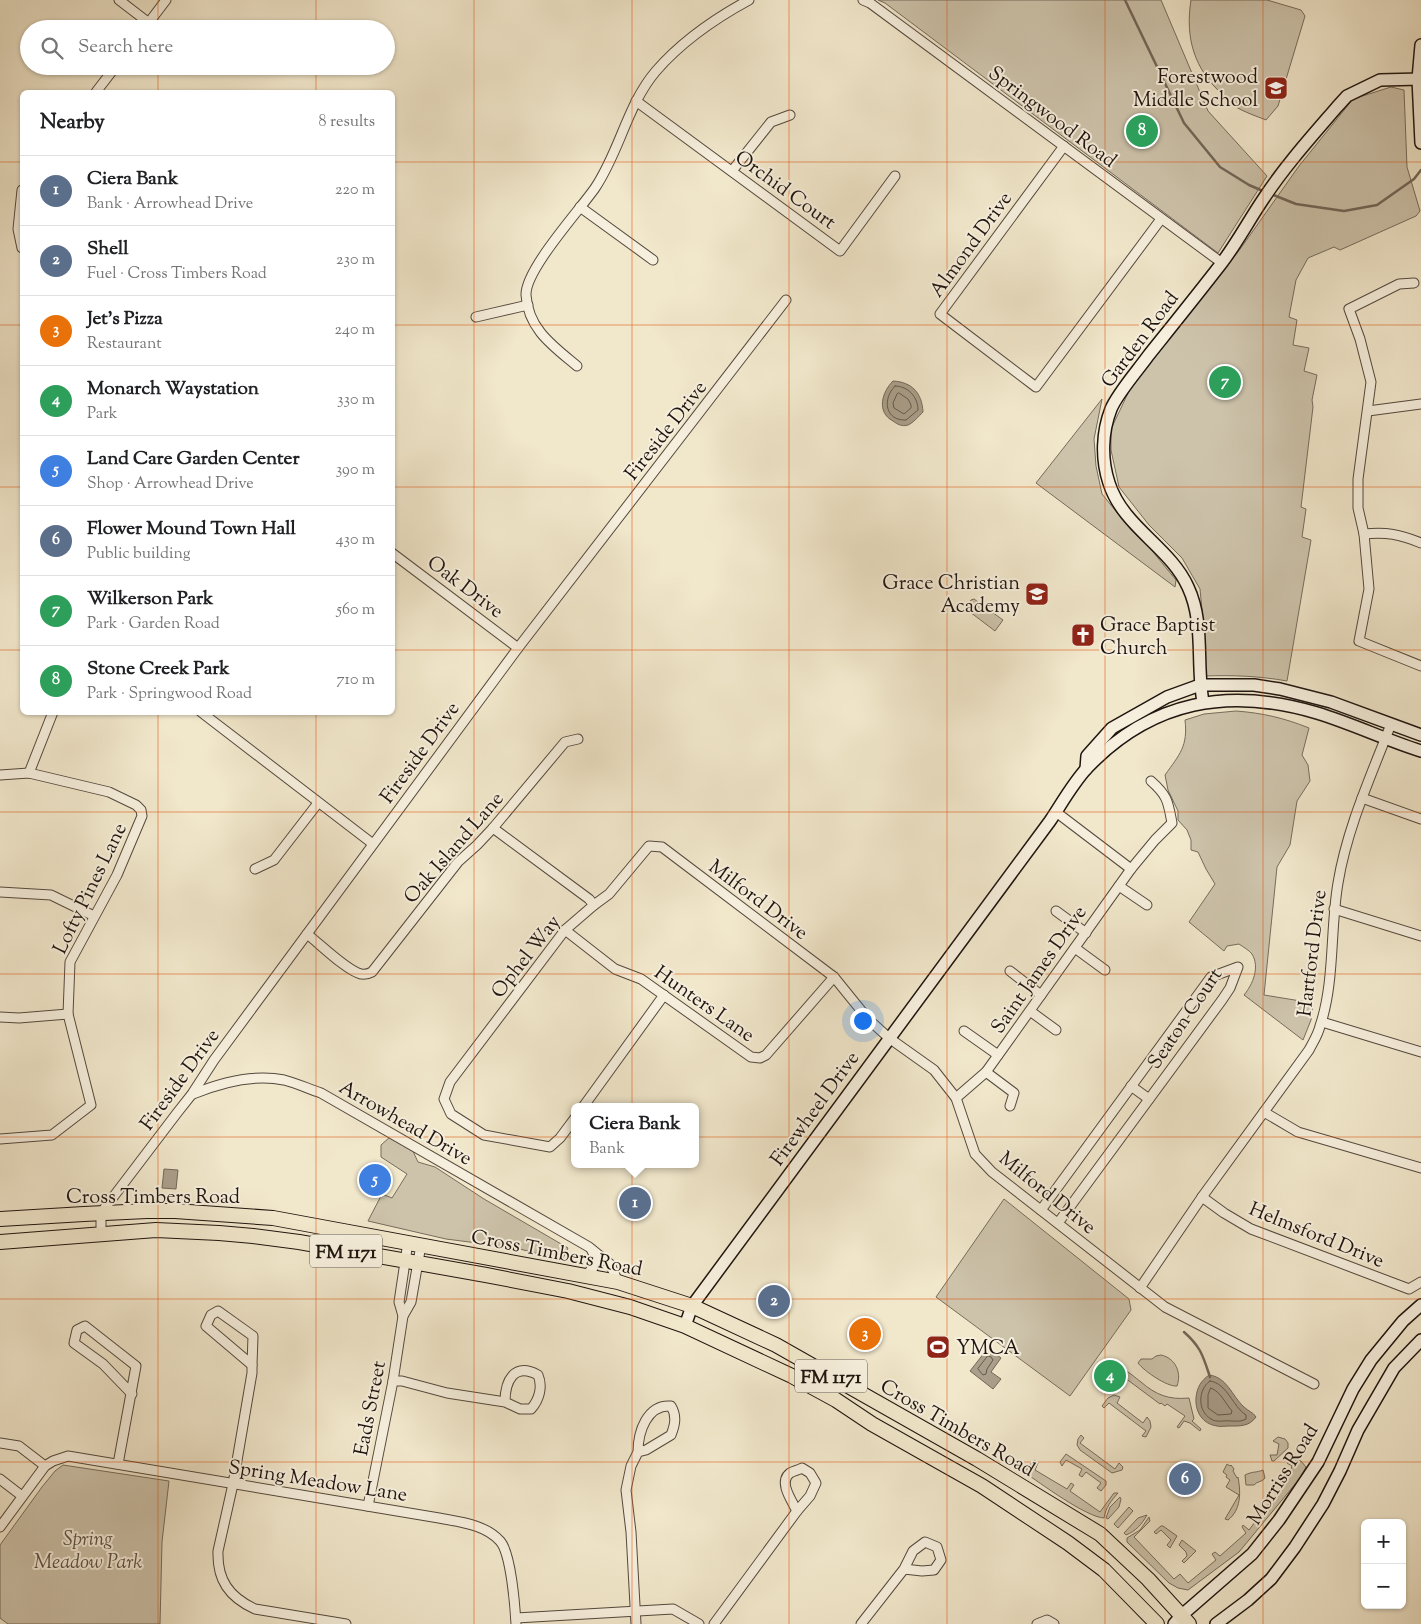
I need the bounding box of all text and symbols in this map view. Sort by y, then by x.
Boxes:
search box [20,20,395,75]
icon: search [38,34,66,62]
text: Search here [78,34,173,61]
street label: Springwood Road [981,60,1122,176]
place label: Forestwood Middle School [1133,64,1258,116]
school or university icon: Forestwood Middle School [1263,75,1289,101]
text: Nearby [40,108,105,138]
text: 8 results [319,111,375,134]
pin: 8 [1126,112,1158,150]
street label: Orchid Court [728,144,841,238]
text: Ciera Bank [87,166,178,193]
text: 1 [53,179,59,202]
text: 220 m [335,179,375,202]
street label: Almond Drive [924,187,1020,304]
text: Bank · Arrowhead Drive [87,193,253,216]
text: Shell [87,236,129,263]
text: 2 [52,249,60,272]
text: 230 m [336,249,375,272]
text: Fuel · Cross Timbers Road [87,263,267,286]
street label: Garden Road [1095,286,1187,395]
text: Jet's Pizza [87,306,163,333]
text: 3 [53,319,59,342]
text: 240 m [334,319,375,342]
text: Restaurant [87,333,162,356]
pin: 7 [1209,363,1241,401]
text: Monarch Waystation [87,376,259,403]
street label: Fireside Drive [619,376,715,488]
text: 4 [52,389,60,412]
text: 330 m [337,389,375,412]
text: Park [87,403,118,426]
text: Land Care Garden Center [87,446,300,473]
text: 5 [53,459,59,482]
text: 390 m [336,459,375,482]
text: Shop · Arrowhead Drive [87,473,254,496]
text: Flower Mound Town Hall [87,516,296,543]
text: 6 [52,529,60,552]
text: 430 m [336,529,375,552]
text: Public building [87,543,191,566]
street label: Oak Drive [420,549,509,627]
place label: Grace Christian Academy [882,570,1020,622]
school or university icon: Grace Christian Academy [1024,581,1050,607]
text: Wilkerson Park [87,586,213,613]
text: 7 [52,599,60,622]
text: 560 m [336,599,375,622]
place label: Grace Baptist Church [1100,612,1215,664]
text: Park · Garden Road [87,613,220,636]
church icon: Grace Baptist Church [1070,622,1096,648]
text: Stone Creek Park [87,656,230,683]
text: 8 [52,669,60,692]
text: 710 m [337,669,375,692]
text: Park · Springwood Road [87,683,252,706]
street label: Fireside Drive [374,697,468,810]
street label: Oak Island Lane [398,786,512,911]
street label: Lofty Pines Lane [47,819,136,960]
street label: Milford Drive [702,854,813,948]
street label: Hartford Drive [1291,888,1336,1018]
street label: Saint James Drive [985,900,1095,1040]
street label: Ophel Way [485,910,569,1005]
street label: Hunters Lane [647,960,760,1050]
street label: Seaton Court [1141,963,1231,1076]
your location [850,1008,876,1034]
street label: Fireside Drive [134,1024,228,1137]
street label: Firewheel Drive [764,1046,868,1173]
street label: Arrowhead Drive [333,1074,477,1174]
popup [571,1103,699,1168]
text: Ciera Bank [589,1111,681,1138]
text: Bank [589,1138,625,1161]
street label: Milford Drive [991,1145,1102,1242]
pin: 5 [359,1161,391,1199]
street label: Cross Timbers Road [66,1184,240,1213]
pin: 1 [619,1184,651,1222]
street label: Helmsford Drive [1244,1196,1388,1277]
street label: Cross Timbers Road [468,1224,645,1285]
road number: FM 1171 [310,1234,382,1268]
pin: 2 [758,1282,790,1320]
pin: 3 [849,1315,881,1353]
sports icon: YMCA [925,1334,951,1360]
place label: YMCA [956,1335,1020,1364]
pin: 4 [1094,1357,1126,1395]
street label: Eads Street [348,1358,395,1458]
road number: FM 1171 [795,1360,867,1392]
street label: Cross Timbers Road [874,1373,1039,1485]
street label: Morriss Road [1241,1419,1327,1532]
street label: Spring Meadow Lane [226,1454,409,1511]
pin: 6 [1169,1460,1201,1498]
map controls [1361,1519,1406,1609]
button: + [1361,1519,1406,1564]
park label: Spring Meadow Park [34,1526,142,1578]
button: − [1361,1564,1406,1609]

